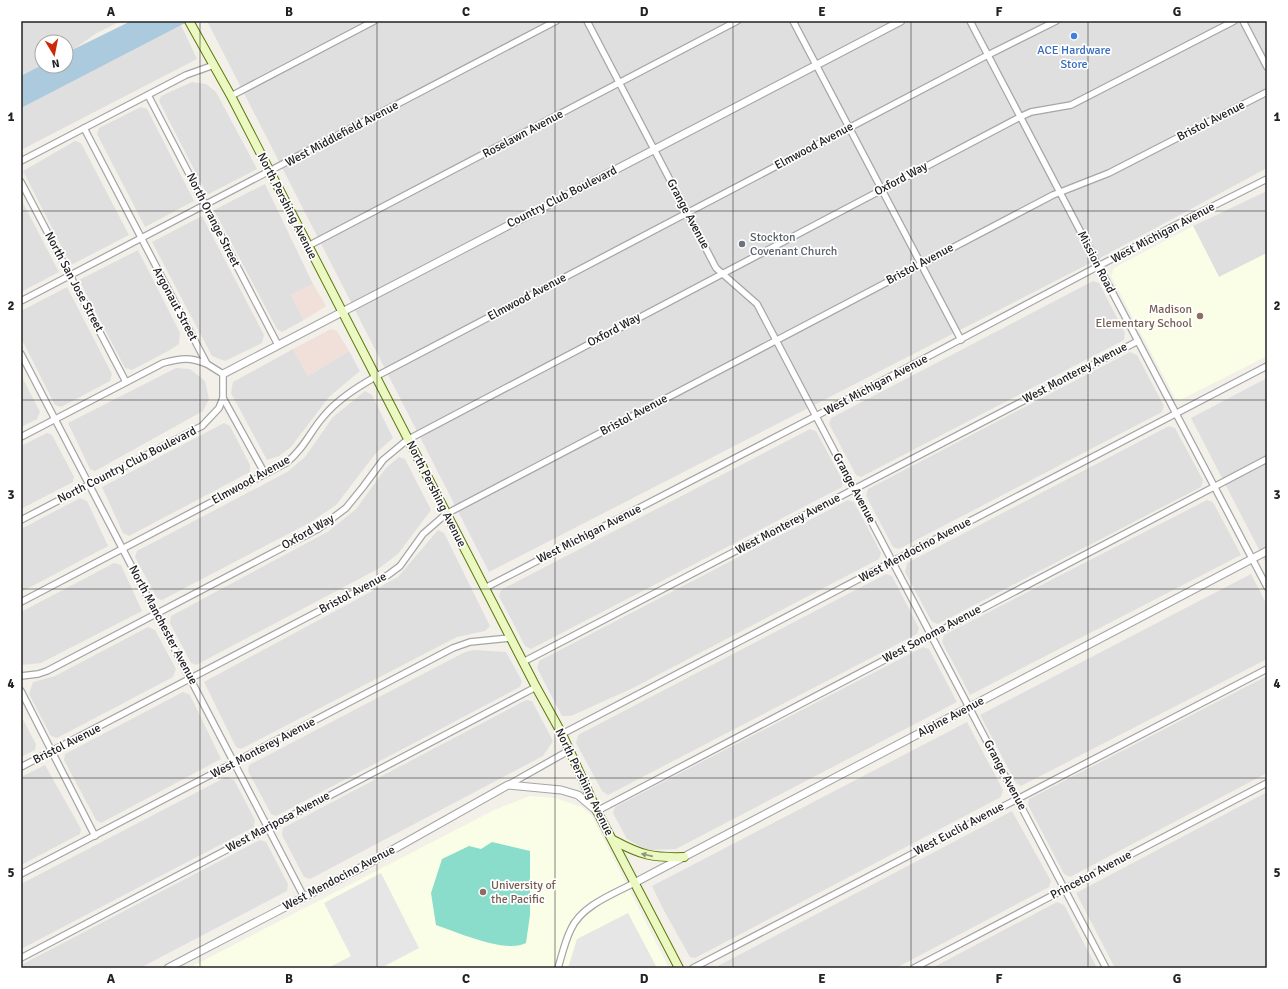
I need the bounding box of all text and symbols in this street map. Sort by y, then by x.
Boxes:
text: A [107,4,116,20]
text: B [285,4,293,20]
text: C [462,4,470,20]
text: D [640,4,649,20]
text: E [818,4,826,20]
text: F [996,4,1003,20]
text: G [1173,4,1181,20]
marker: ACE Hardware Store [1069,31,1079,41]
north arrow [34,34,74,74]
place label: ACE Hardware Store [1037,43,1111,72]
text: N [51,56,61,70]
street label: Bristol Avenue [1175,97,1247,145]
street label: West Middlefield Avenue [283,98,401,170]
street label: Roselawn Avenue [480,106,566,162]
text: 1 [7,109,15,125]
text: 1 [1273,109,1281,125]
street label: Elmwood Avenue [772,119,856,173]
street label: North Pershing Avenue [254,150,320,262]
street label: Oxford Way [872,159,931,199]
street label: Country Club Boulevard [505,163,619,231]
street label: North Orange Street [183,170,243,270]
street label: Grange Avenue [663,176,713,252]
street label: West Michigan Avenue [1109,199,1217,267]
street label: Mission Road [1074,228,1118,296]
street label: North San Jose Street [41,229,107,335]
place label: Stockton Covenant Church [750,230,837,259]
marker: Stockton Covenant Church [737,239,747,249]
street label: Bristol Avenue [884,240,956,288]
street label: Argonaut Street [149,264,201,344]
street label: Elmwood Avenue [485,270,569,324]
text: 2 [7,298,15,314]
text: 2 [1273,298,1281,314]
place label: Madison Elementary School [1096,302,1192,331]
street label: Oxford Way [585,310,644,350]
marker: Madison Elementary School [1195,311,1205,321]
street label: West Monterey Avenue [1020,339,1130,407]
street label: West Michigan Avenue [822,351,930,419]
street label: Bristol Avenue [598,391,670,439]
street label: North Country Club Boulevard [55,423,199,507]
street label: North Pershing Avenue [403,438,469,550]
street label: Grange Avenue [829,450,879,526]
street label: Elmwood Avenue [209,452,293,508]
text: 3 [7,487,15,503]
text: 3 [1273,487,1281,503]
street label: West Monterey Avenue [733,490,843,558]
street label: West Michigan Avenue [534,501,644,567]
street label: Oxford Way [279,511,337,553]
street label: West Mendocino Avenue [856,514,974,586]
street label: North Manchester Avenue [125,563,201,687]
street label: Bristol Avenue [317,569,389,617]
street label: West Sonoma Avenue [880,602,984,666]
text: 4 [7,676,15,692]
text: 4 [1273,676,1281,692]
street label: Alpine Avenue [915,693,987,741]
street label: West Monterey Avenue [208,714,318,782]
street label: Bristol Avenue [31,720,103,768]
street label: North Pershing Avenue [552,726,616,838]
street label: Grange Avenue [980,737,1030,813]
street label: West Mariposa Avenue [223,788,333,856]
street label: West Euclid Avenue [911,799,1007,859]
street label: West Mendocino Avenue [280,842,398,914]
street label: Princeton Avenue [1048,847,1134,903]
one-way arrow [641,852,653,858]
text: 5 [7,865,15,881]
text: 5 [1273,865,1281,881]
place label: University of the Pacific [491,878,557,907]
marker: University of the Pacific [478,887,488,897]
text: A [107,971,116,987]
text: B [285,971,293,987]
text: C [462,971,470,987]
text: D [640,971,649,987]
text: E [818,971,826,987]
text: F [996,971,1003,987]
text: G [1173,971,1181,987]

